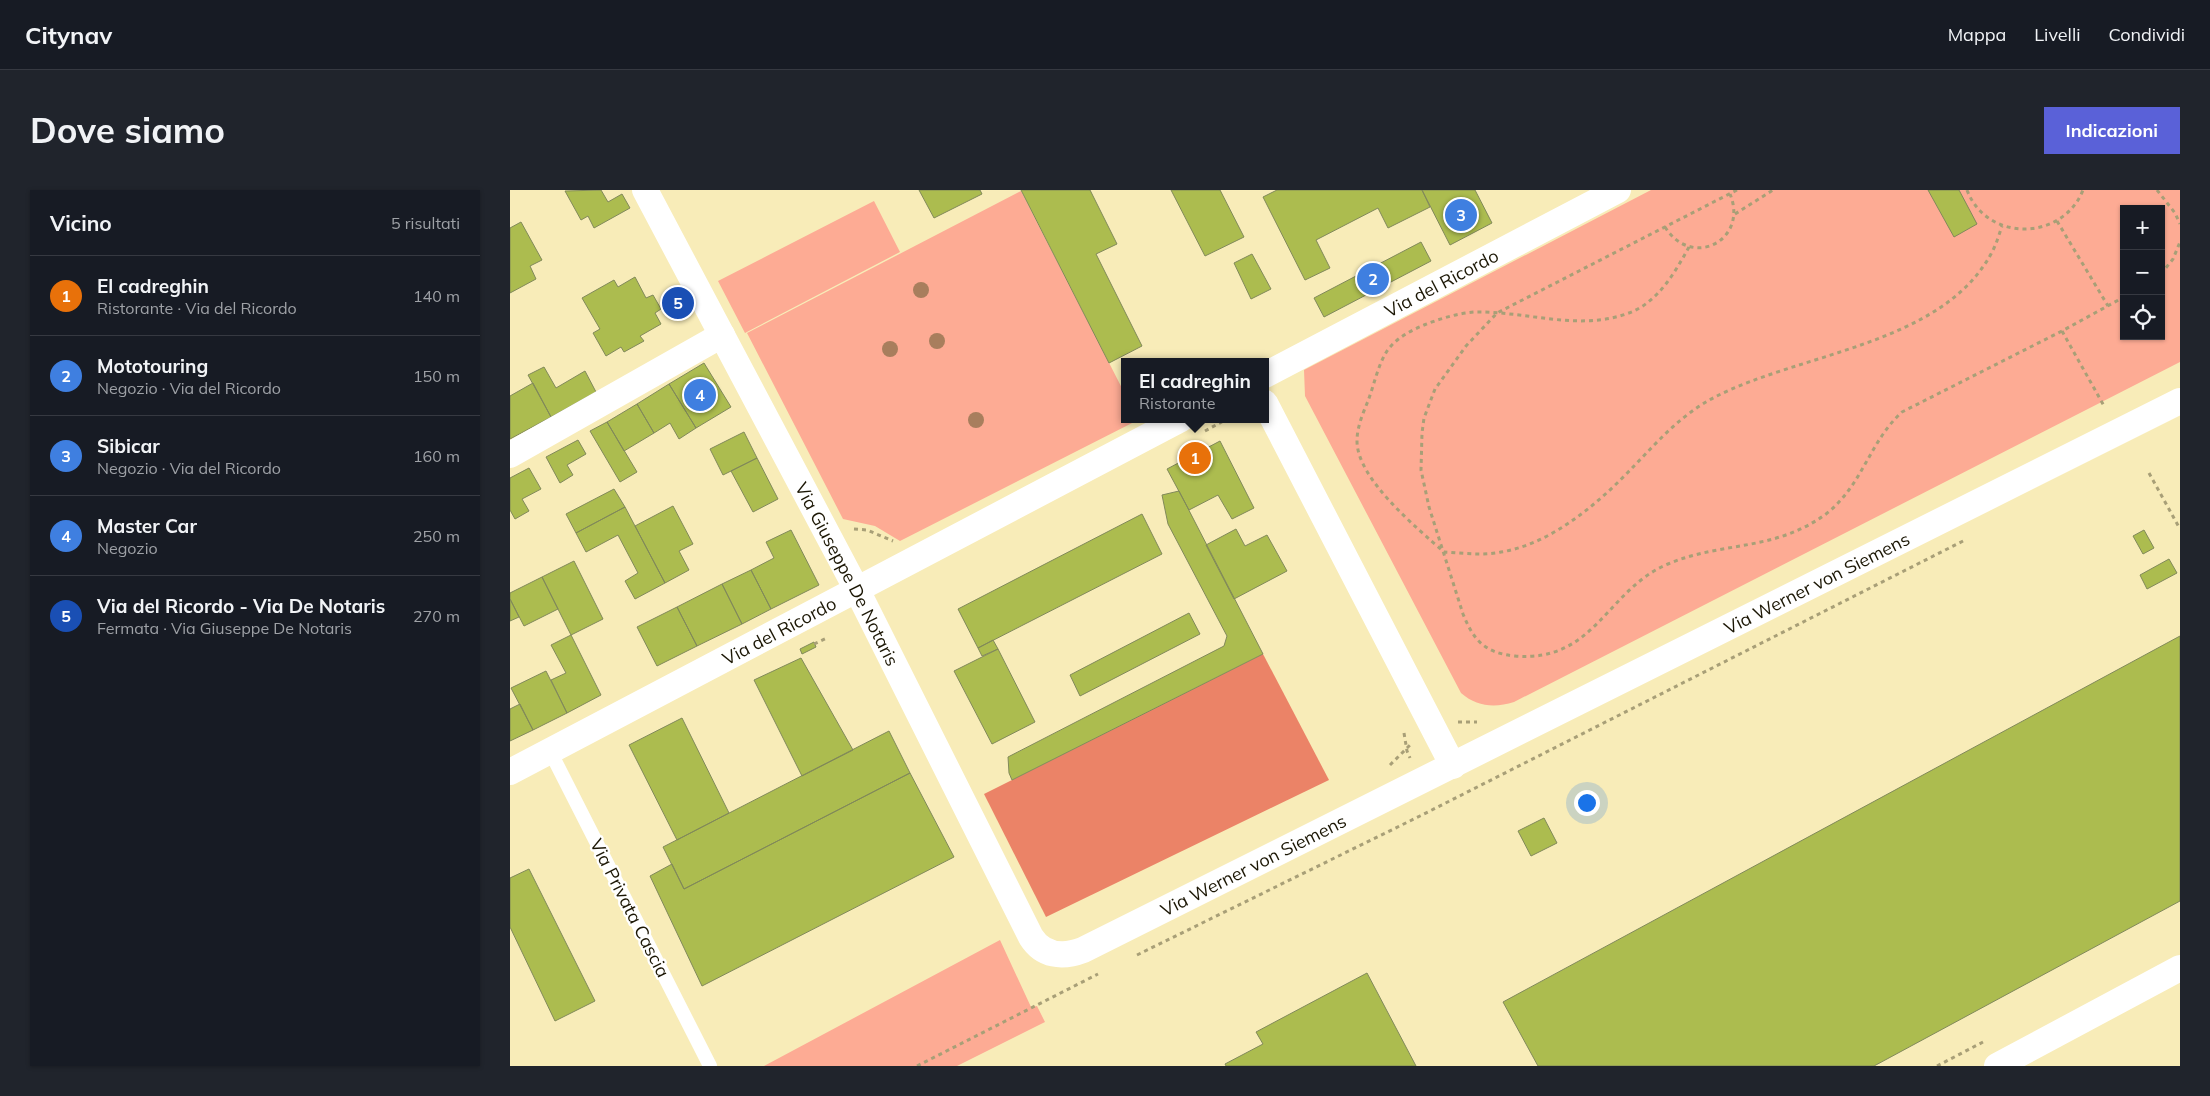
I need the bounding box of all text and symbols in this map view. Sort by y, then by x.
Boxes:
text: Citynav [25,20,112,50]
text: Mappa [1948,23,2006,46]
text: Livelli [2034,23,2080,46]
text: Condividi [2108,23,2185,46]
button: Indicazioni [2044,107,2180,154]
text: Dove siamo [30,108,225,152]
pin: 3 [1445,196,1477,234]
map controls [2120,205,2165,340]
button: + [2120,205,2165,250]
text: Vicino [50,210,112,236]
text: 5 risultati [391,213,460,233]
street label: Via del Ricordo [1380,243,1502,322]
button: − [2120,250,2165,295]
pin: 2 [1357,260,1389,298]
text: El cadreghin [97,274,209,298]
pin: 5 [662,284,694,322]
text: 1 [61,286,71,306]
text: 140 m [413,286,460,306]
button: locate [2120,295,2165,340]
text: Ristorante · Via del Ricordo [97,298,297,318]
text: Mototouring [97,354,208,378]
popup [1121,358,1269,423]
text: 2 [61,366,71,386]
text: 150 m [413,366,460,386]
text: El cadreghin [1139,369,1251,393]
pin: 4 [684,376,716,414]
text: Negozio · Via del Ricordo [97,378,281,398]
text: Ristorante [1139,393,1215,413]
text: Sibicar [97,434,160,458]
pin: 1 [1179,439,1211,477]
text: 3 [61,446,71,466]
text: 160 m [413,446,460,466]
text: Negozio · Via del Ricordo [97,458,281,478]
street label: Via Giuseppe De Notaris [790,478,905,669]
text: Master Car [97,514,197,538]
text: 4 [61,526,71,546]
text: 250 m [413,526,460,546]
street label: Via Werner von Siemens [1720,527,1913,639]
text: Negozio [97,538,158,558]
street label: Via del Ricordo [718,591,840,670]
text: Via del Ricordo - Via De Notaris [97,594,385,618]
text: 5 [61,606,71,626]
text: 270 m [413,606,460,626]
text: Fermata · Via Giuseppe De Notaris [97,618,352,638]
your location [1574,790,1600,816]
street label: Via Werner von Siemens [1156,809,1350,921]
street label: Via Privata Cascia [585,835,675,981]

